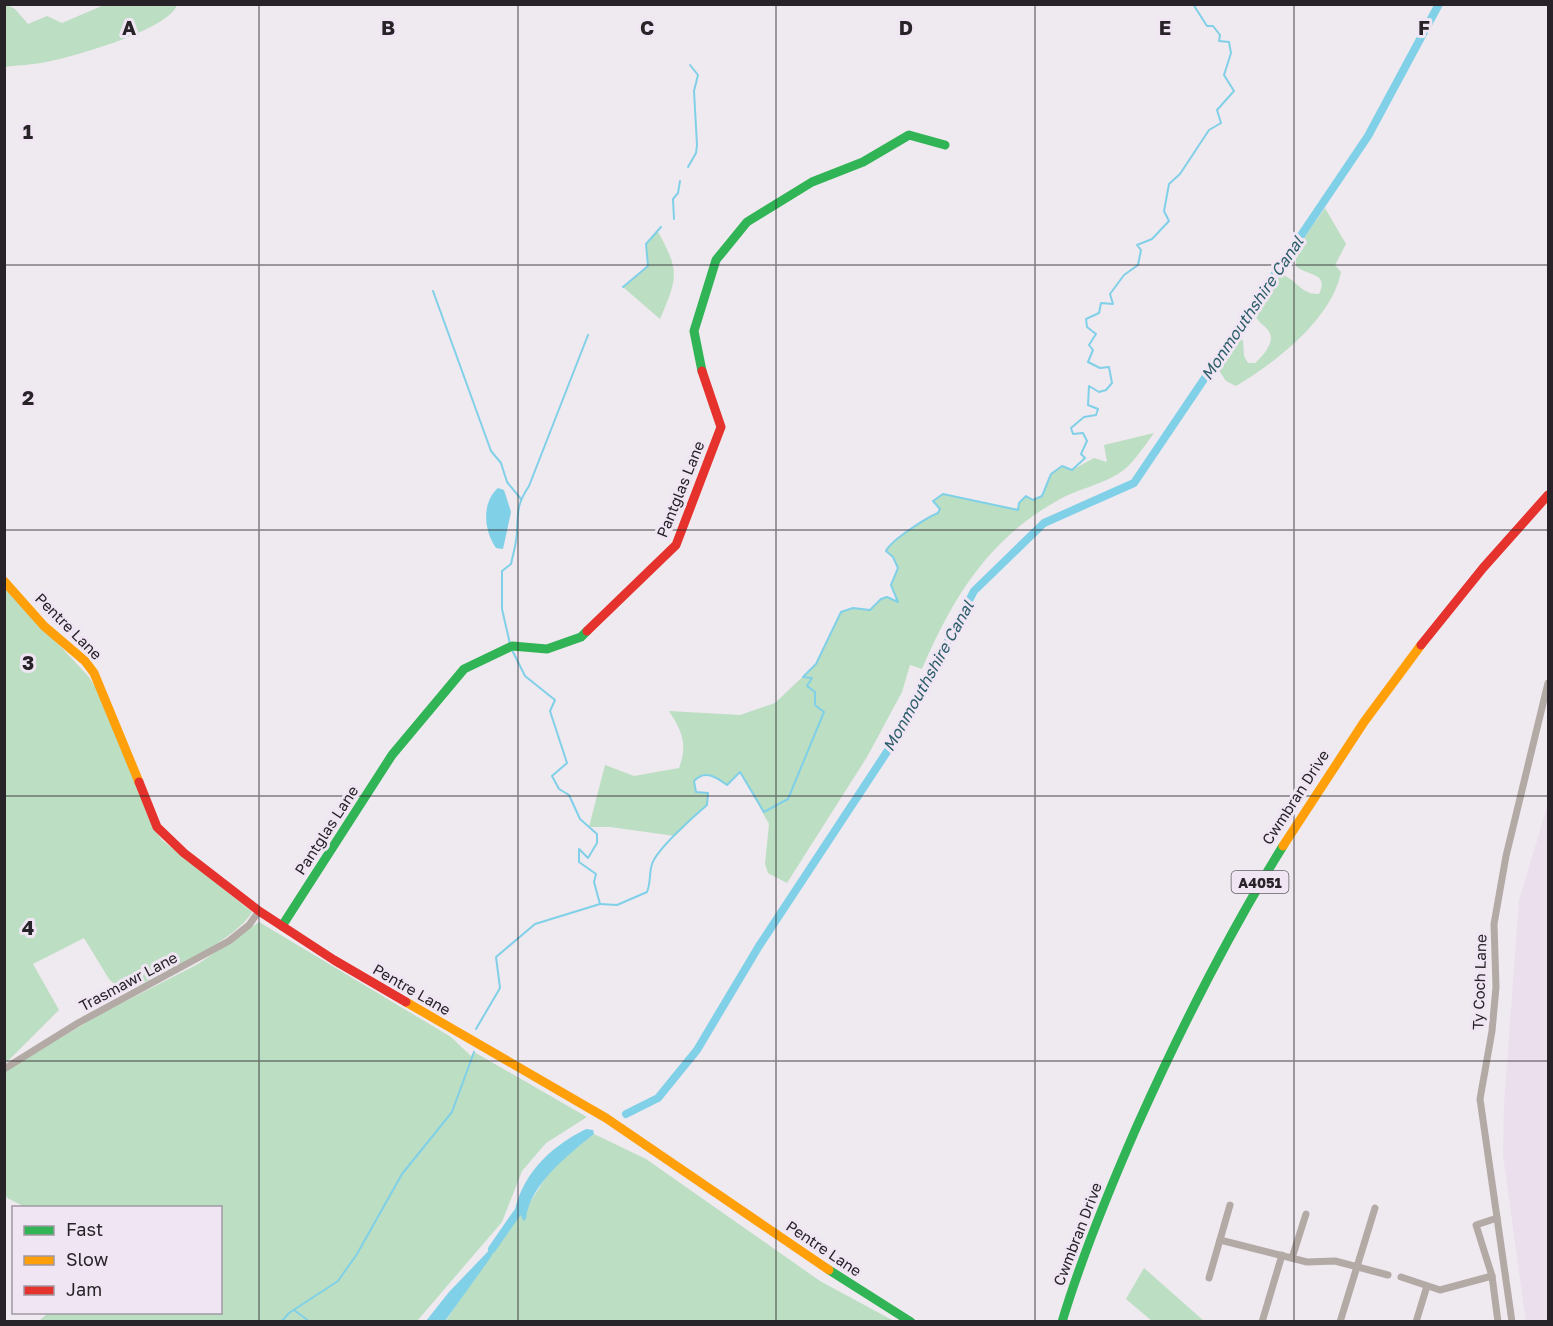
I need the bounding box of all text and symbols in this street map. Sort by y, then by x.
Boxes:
text: A [122,15,136,39]
text: B [381,15,395,39]
text: C [640,15,654,39]
text: D [899,15,913,39]
text: E [1159,15,1171,39]
text: F [1418,15,1430,39]
text: 1 [23,119,33,143]
water label: Monmouthshire Canal [1197,232,1308,384]
text: 2 [22,385,34,409]
street label: Pantglas Lane [652,438,708,540]
street label: Pentre Lane [32,589,106,663]
water label: Monmouthshire Canal [878,597,978,755]
text: 3 [22,650,34,674]
street label: Cwmbran Drive [1258,746,1332,848]
street label: Pantglas Lane [291,782,362,878]
road number: A4051 [1232,871,1288,893]
text: 4 [22,915,34,939]
street label: Ty Coch Lane [1468,934,1490,1030]
street label: Trasmawr Lane [76,947,180,1014]
street label: Pentre Lane [370,960,454,1019]
street label: Cwmbran Drive [1049,1180,1105,1288]
legend [12,1206,222,1314]
street label: Pentre Lane [783,1216,865,1280]
text: Fast [66,1218,103,1240]
text: Slow [66,1248,109,1270]
text: Jam [66,1278,102,1300]

